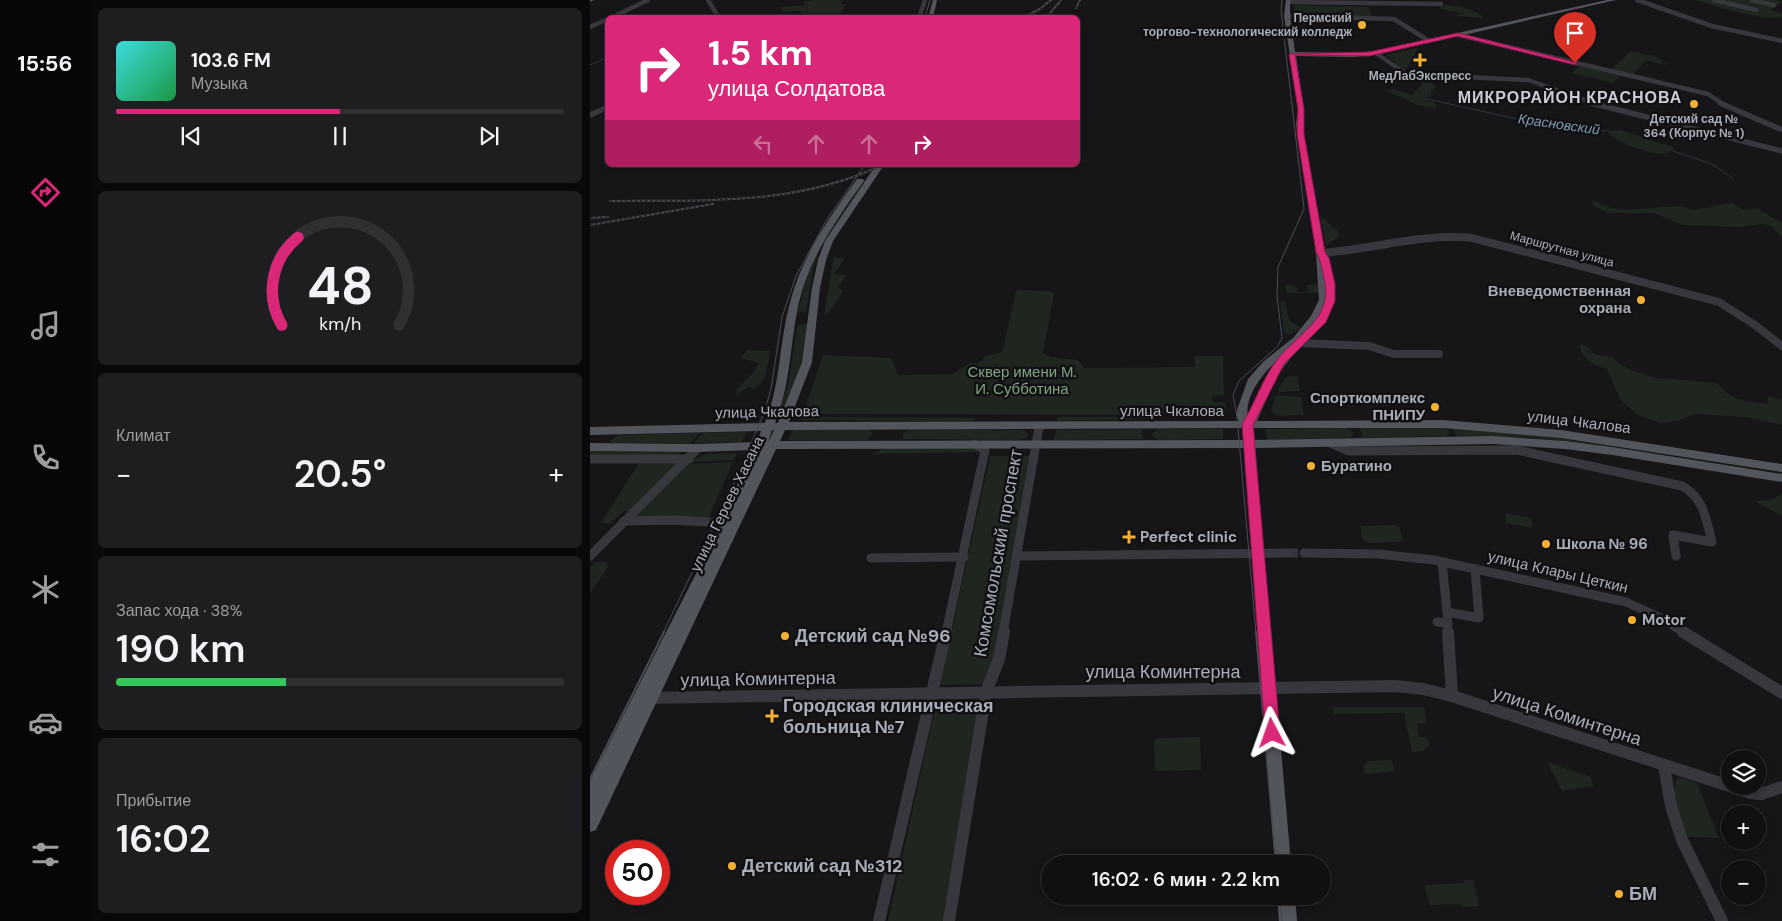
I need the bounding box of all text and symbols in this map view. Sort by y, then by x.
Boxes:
place label: Пермский торгово-технологический колледж [1143,10,1352,40]
pin [1554,12,1596,63]
marker: Пермский торгово-технологический колледж [1356,19,1368,31]
icon: arrive [1561,19,1589,47]
text: 1.5 km [708,30,813,76]
icon: right [625,35,690,100]
text: 103.6 FM [191,48,271,73]
text: 15:56 [18,49,72,78]
marker: МедЛабЭкспресс [1413,53,1427,67]
place label: МедЛабЭкспресс [1369,68,1472,84]
text: Музыка [191,73,248,94]
text: улица Солдатова [708,74,885,103]
district label: МИКРОРАЙОН КРАСНОВА [1458,87,1682,108]
marker: Детский сад № 364 (Корпус № 1) [1688,98,1700,110]
water label: Красновский [1517,109,1601,139]
place label: Детский сад № 364 (Корпус № 1) [1644,111,1745,141]
icon: previous [177,122,205,150]
icon: pause [326,122,354,150]
icon: next [475,122,503,150]
icon: left [749,130,777,158]
icon: ahead [802,130,830,158]
icon: ahead [855,130,883,158]
icon: right [908,130,936,158]
icon: directions [28,175,63,210]
street label: Маршрутная улица [1508,227,1616,271]
text: 48 [307,252,373,320]
place label: Вневедомственная охрана [1488,281,1632,318]
marker: Вневедомственная охрана [1635,294,1647,306]
icon: music [28,308,63,343]
text: km/h [319,312,361,336]
park label: Сквер имени М. И. Субботина [967,362,1077,399]
place label: Спорткомплекс ПНИПУ [1310,388,1426,425]
street label: улица Чкалова [715,401,820,423]
street label: улица Чкалова [1120,401,1225,421]
marker: Спорткомплекс ПНИПУ [1429,401,1441,413]
street label: улица Чкалова [1526,406,1632,438]
text: Климат [116,425,170,446]
street label: улица Героев Хасана [685,432,769,575]
icon: phone [28,440,63,475]
street label: Комсомольский проспект [968,447,1028,659]
text: 20.5° [294,449,386,499]
text: − [116,456,131,493]
text: + [549,456,564,493]
place label: Буратино [1321,456,1392,476]
marker: Буратино [1305,460,1317,472]
place label: Perfect clinic [1140,527,1237,547]
marker: Perfect clinic [1122,530,1136,544]
place label: Школа № 96 [1556,534,1648,554]
marker: Школа № 96 [1540,538,1552,550]
street label: улица Клары Цеткин [1486,546,1630,598]
icon: climate [28,572,63,607]
text: Запас хода · 38% [116,600,242,621]
place label: Motor [1642,610,1686,630]
marker: Motor [1626,614,1638,626]
text: 190 km [116,624,245,674]
place label: Детский сад №96 [795,624,951,648]
marker: Детский сад №96 [779,630,791,642]
street label: улица Коминтерна [1085,660,1242,684]
street label: улица Коминтерна [680,666,837,692]
street label: улица Коминтерна [1490,681,1645,752]
place label: Городская клиническая больница №7 [783,694,993,739]
icon: car [28,705,63,740]
position arrow [1245,706,1297,758]
marker: Городская клиническая больница №7 [765,709,779,723]
map controls [1721,750,1766,905]
button: layers [1721,750,1766,795]
text: Прибытие [116,790,191,811]
button: + [1721,805,1766,850]
text: 16:02 [116,814,211,864]
icon: filters [28,837,63,872]
speed limit sign: 50 [605,840,670,905]
place label: Детский сад №312 [742,854,902,878]
marker: Детский сад №312 [726,860,738,872]
button: − [1721,860,1766,905]
text: 16:02 · 6 мин · 2.2 km [1092,867,1280,892]
place label: БМ [1629,882,1657,906]
marker: БМ [1613,888,1625,900]

